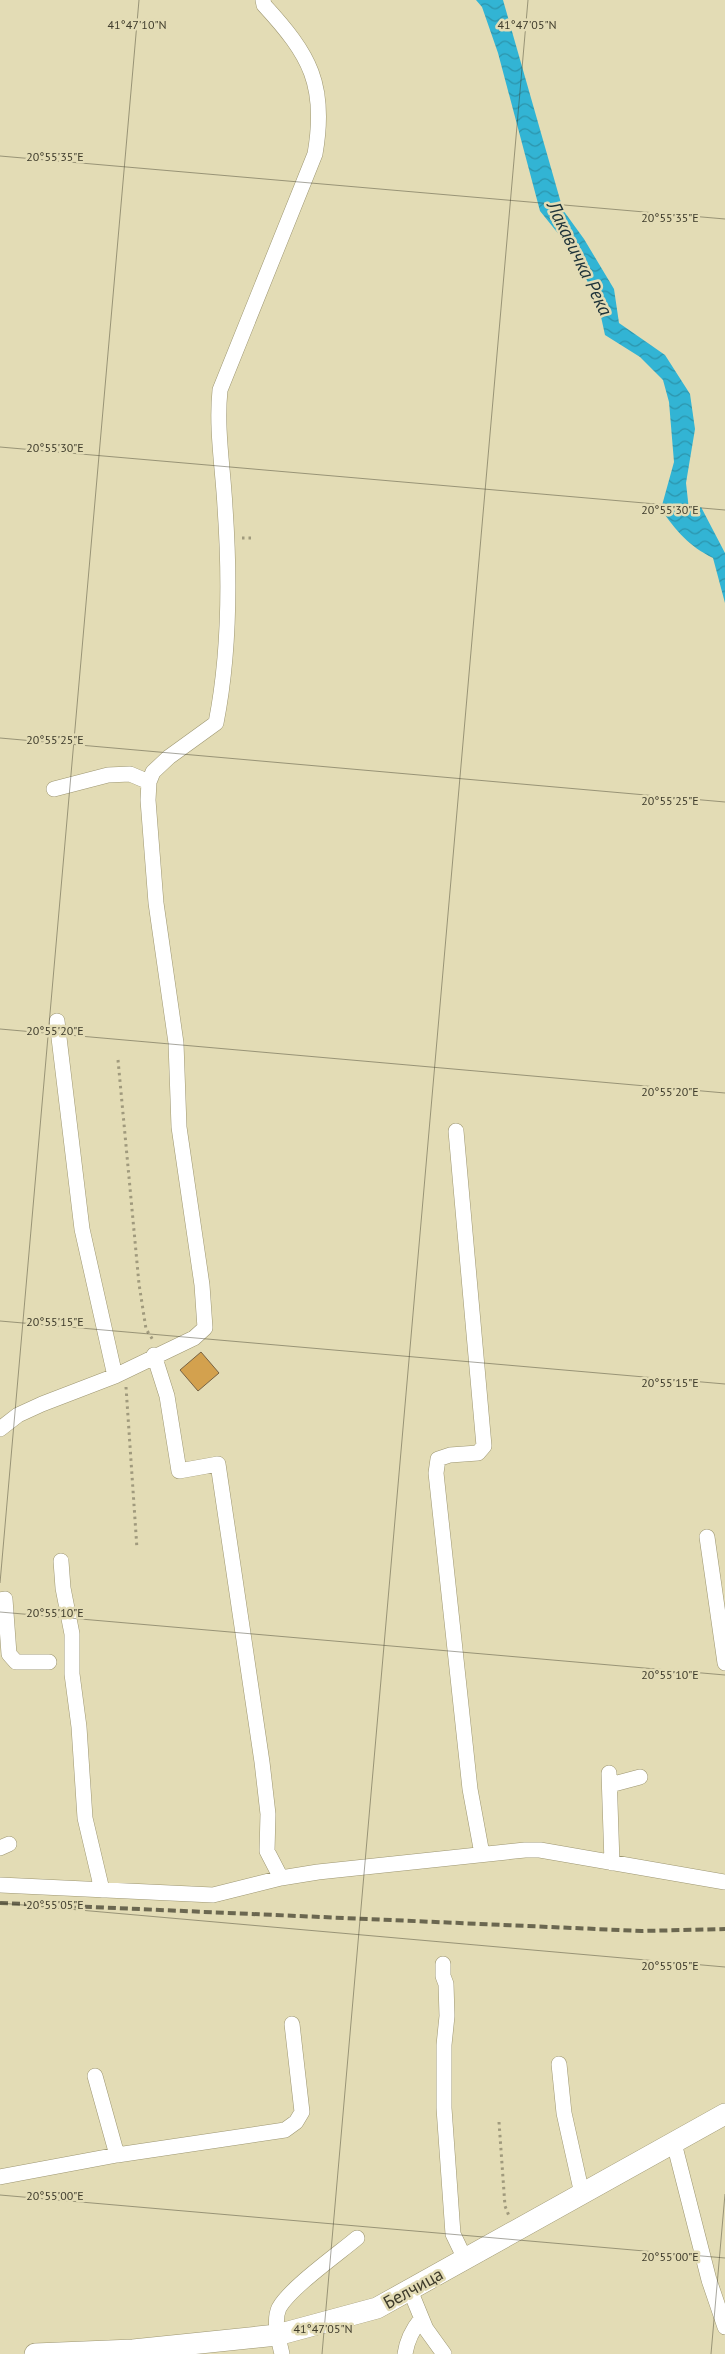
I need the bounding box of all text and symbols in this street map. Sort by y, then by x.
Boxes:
text: 41°47'10"N [107,17,167,32]
text: 41°47'05"N [497,17,557,32]
text: 20°55'35"E [26,149,84,164]
water label: Лакавичка Река [541,196,618,320]
text: 20°55'35"E [641,210,699,225]
text: 20°55'30"E [26,440,84,455]
text: 20°55'30"E [641,502,699,517]
text: 20°55'25"E [26,732,84,747]
text: 20°55'25"E [641,793,699,808]
text: 20°55'20"E [26,1023,84,1038]
text: 20°55'20"E [641,1084,699,1099]
text: 20°55'15"E [26,1314,84,1329]
text: 20°55'15"E [641,1375,699,1390]
text: 20°55'10"E [26,1605,84,1620]
text: 20°55'10"E [641,1667,699,1682]
text: 20°55'05"E [26,1897,84,1912]
text: 20°55'05"E [641,1958,699,1973]
text: 20°55'00"E [26,2188,84,2203]
text: 20°55'00"E [641,2249,699,2264]
street label: Белчица [379,2262,447,2314]
text: 41°47'05"N [293,2321,353,2336]

